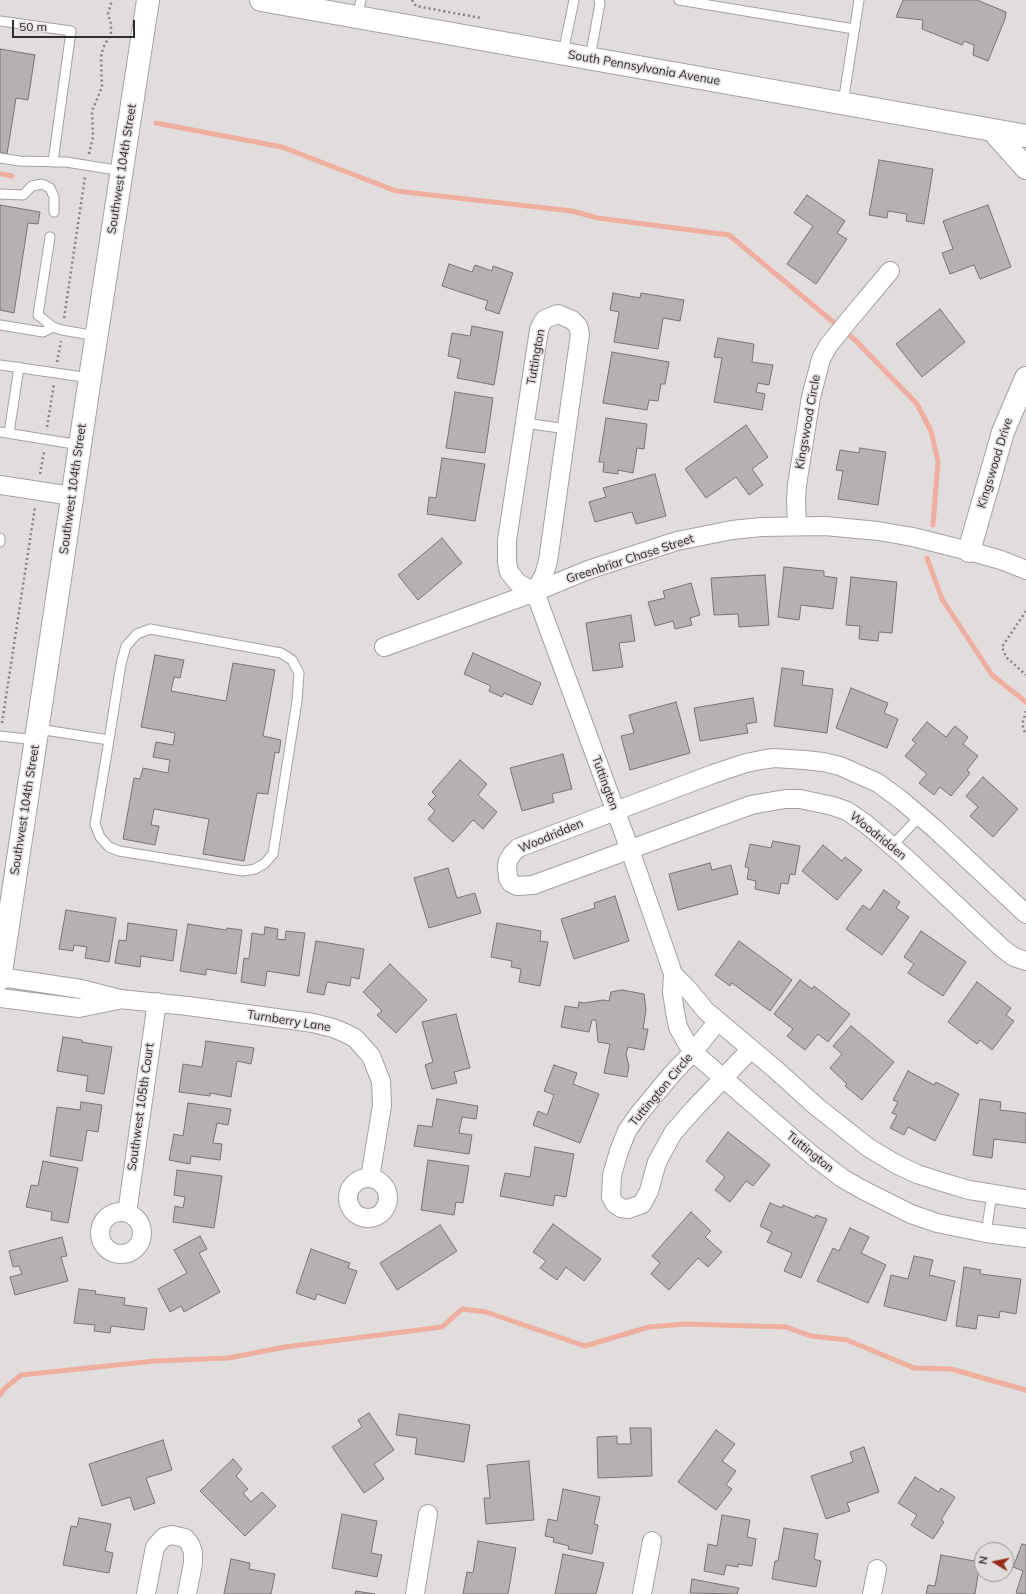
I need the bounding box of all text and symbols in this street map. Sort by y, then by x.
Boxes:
scale bar [14,12,137,38]
text: 50 m [19,19,47,34]
street label: South Pennsylvania Avenue [567,48,721,88]
street label: Southwest 104th Street [105,103,139,235]
street label: Tuttington [524,328,548,386]
street label: Kingswood Circle [793,374,823,470]
street label: Kingswood Drive [974,416,1016,510]
street label: Southwest 104th Street [57,423,89,555]
street label: Greenbriar Chase Street [564,532,696,586]
street label: Southwest 104th Street [8,744,42,876]
street label: Tuttington [589,754,621,812]
street label: Woodridden [847,809,909,863]
street label: Woodridden [517,816,585,856]
street label: Turnberry Lane [246,1007,332,1035]
street label: Southwest 105th Court [125,1042,157,1172]
street label: Tuttington Circle [626,1051,696,1129]
street label: Tuttington [783,1129,837,1175]
north arrow [974,1542,1014,1582]
text: N [976,1555,991,1565]

